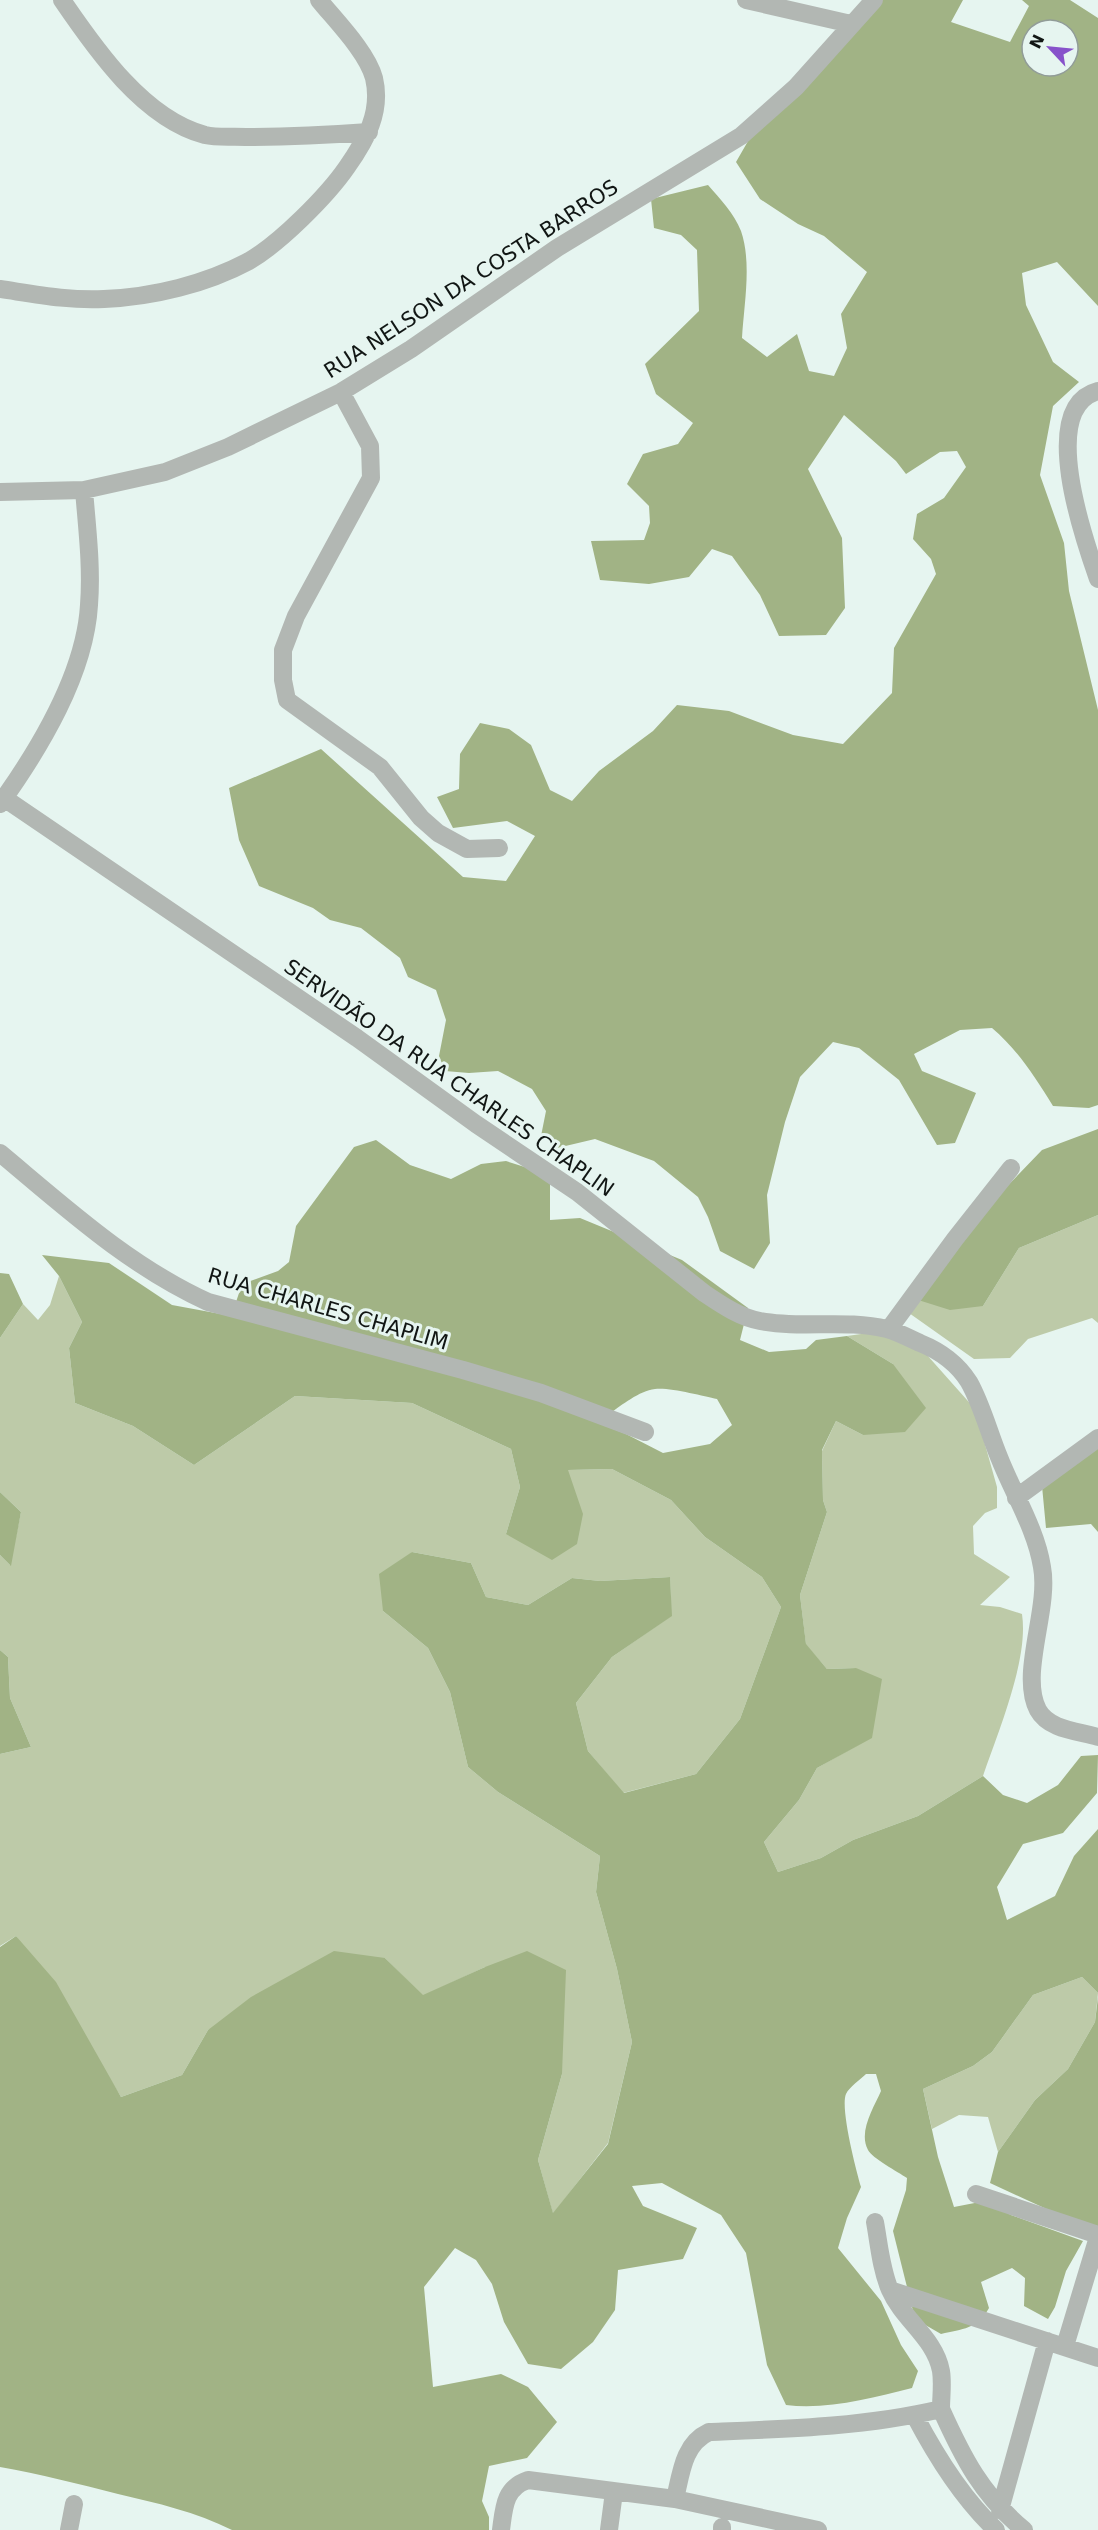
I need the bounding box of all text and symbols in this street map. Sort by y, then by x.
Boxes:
north arrow [1020,18,1080,78]
text: N [1025,31,1048,52]
street label: RUA NELSON DA COSTA BARROS [320,175,622,383]
street label: SERVIDÃO DA RUA CHARLES CHAPLIN [280,953,620,1202]
street label: RUA CHARLES CHAPLIM [205,1263,451,1355]

